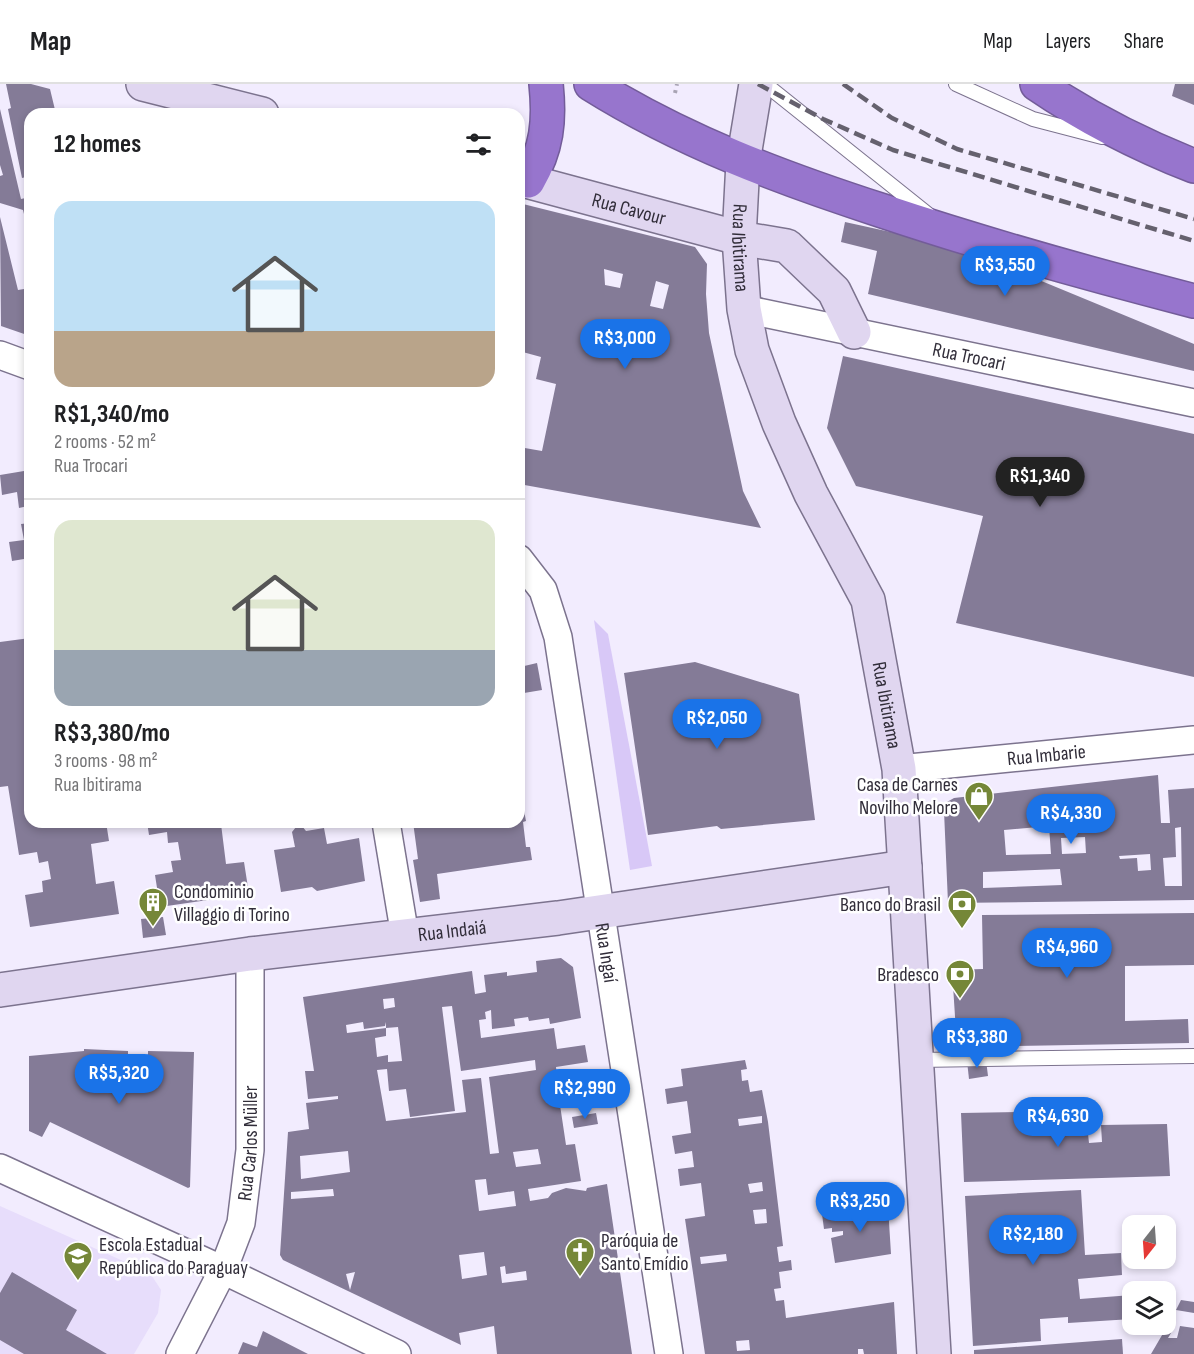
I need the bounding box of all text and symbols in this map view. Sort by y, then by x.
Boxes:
text: Map [30,25,71,58]
text: Map [983,29,1012,54]
text: Layers [1045,29,1091,54]
text: Share [1124,29,1164,54]
icon: filters [462,128,495,161]
text: 12 homes [54,129,141,160]
street label: Rua Cavour [589,188,669,231]
street label: Rua Ibitirama [726,203,754,293]
icon: home [221,240,329,348]
pin: R$3,550 [950,246,1060,297]
text: R$3,550 [975,253,1035,277]
pin: R$3,000 [570,319,680,370]
text: R$3,000 [594,326,656,350]
street label: Rua Trocari [930,338,1008,376]
text: R$1,340/mo [54,399,169,430]
text: 2 rooms · 52 m² [54,430,156,454]
text: Rua Trocari [54,454,128,478]
pin: R$1,340 [985,457,1095,508]
text: R$1,340 [1010,464,1070,488]
icon: home [221,559,329,667]
street label: Rua Ibitirama [867,660,906,751]
pin: R$2,050 [662,699,772,750]
text: R$2,050 [686,706,748,730]
text: R$3,380/mo [54,718,170,749]
street label: Rua Imbarie [1006,740,1087,771]
text: 3 rooms · 98 m² [54,749,158,773]
text: Rua Ibitirama [54,773,142,797]
place label: Casa de Carnes Novilho Melore [857,773,958,820]
shop icon: Casa de Carnes Novilho Melore [963,780,995,822]
pin: R$4,330 [1016,794,1126,845]
text: R$4,330 [1040,801,1102,825]
place label: Condominio Villaggio di Torino [174,880,290,927]
building icon: Condominio Villaggio di Torino [137,886,169,928]
bank icon: Banco do Brasil [946,888,978,930]
place label: Banco do Brasil [840,893,941,917]
street label: Rua Indaiá [417,915,488,947]
street label: Rua Ingaí [589,921,622,985]
pin: R$4,960 [1012,928,1122,979]
text: R$4,960 [1036,935,1098,959]
bank icon: Bradesco [944,958,976,1000]
place label: Bradesco [877,963,939,987]
pin: R$3,380 [922,1018,1032,1069]
text: R$3,380 [946,1025,1008,1049]
pin: R$5,320 [64,1054,174,1105]
text: R$5,320 [89,1061,149,1085]
pin: R$2,990 [530,1069,640,1120]
text: R$2,990 [554,1076,616,1100]
street label: Rua Carlos Müller [233,1085,263,1202]
pin: R$4,630 [1003,1097,1113,1148]
text: R$4,630 [1027,1104,1089,1128]
pin: R$3,250 [805,1182,915,1233]
text: R$3,250 [830,1189,890,1213]
pin: R$2,180 [978,1215,1088,1266]
north arrow [1122,1215,1176,1269]
map controls [1122,1215,1176,1335]
text: R$2,180 [1003,1222,1063,1246]
place label: Paróquia de Santo Emídio [601,1229,689,1276]
place label: Escola Estadual República do Paraguay [99,1233,248,1280]
church icon: Paróquia de Santo Emídio [564,1236,596,1278]
school or university icon: Escola Estadual República do Paraguay [62,1240,94,1282]
button: layers [1122,1281,1176,1335]

